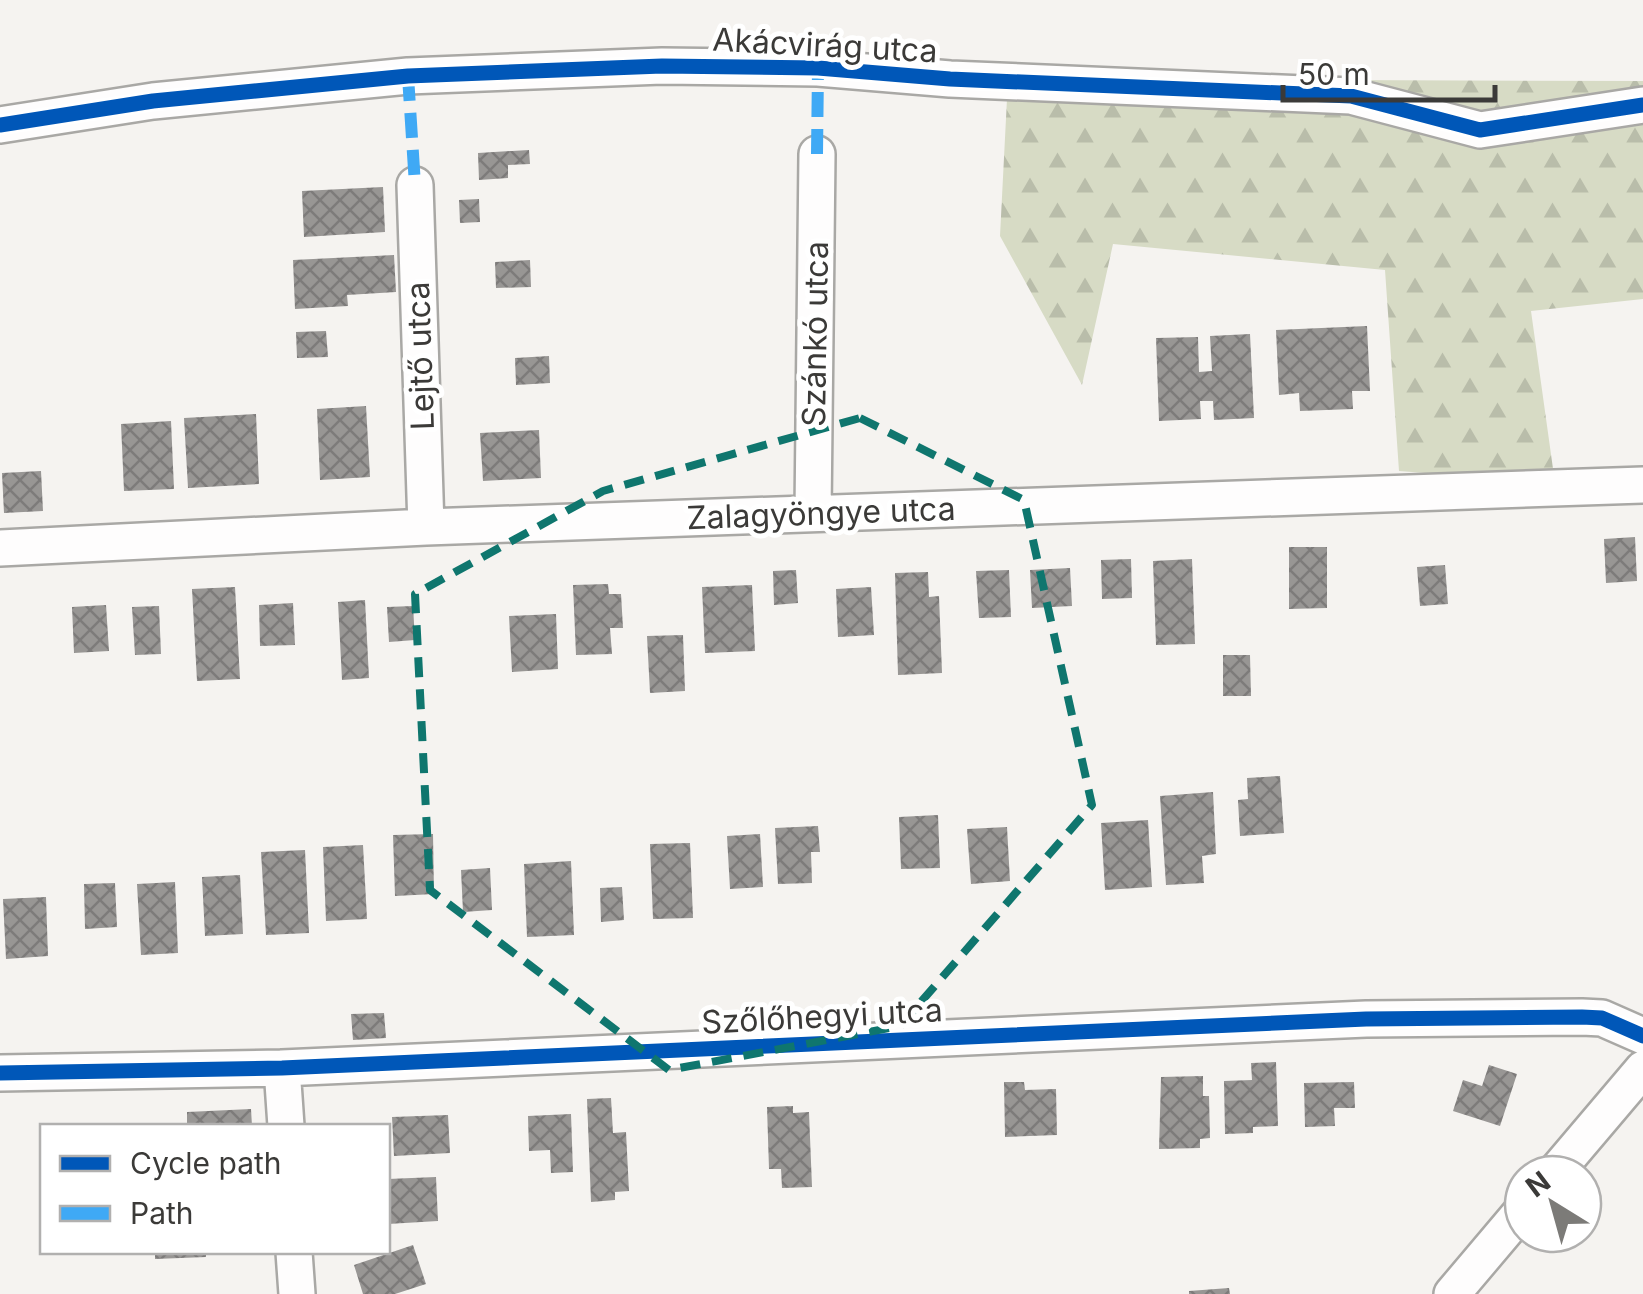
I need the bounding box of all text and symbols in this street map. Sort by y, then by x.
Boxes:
street label: Akácvirág utca [711,20,939,70]
scale bar [1283,40,1496,102]
text: 50 m [1298,56,1370,92]
street label: Szánkó utca [794,241,836,427]
street label: Lejtő utca [398,281,442,431]
street label: Zalagyöngye utca [686,489,956,537]
street label: Szőlőhegyi utca [700,990,944,1042]
legend [40,1124,390,1254]
text: Cycle path [130,1145,282,1181]
north arrow [1503,1154,1603,1254]
text: N [1519,1164,1557,1204]
text: Path [130,1195,194,1231]

